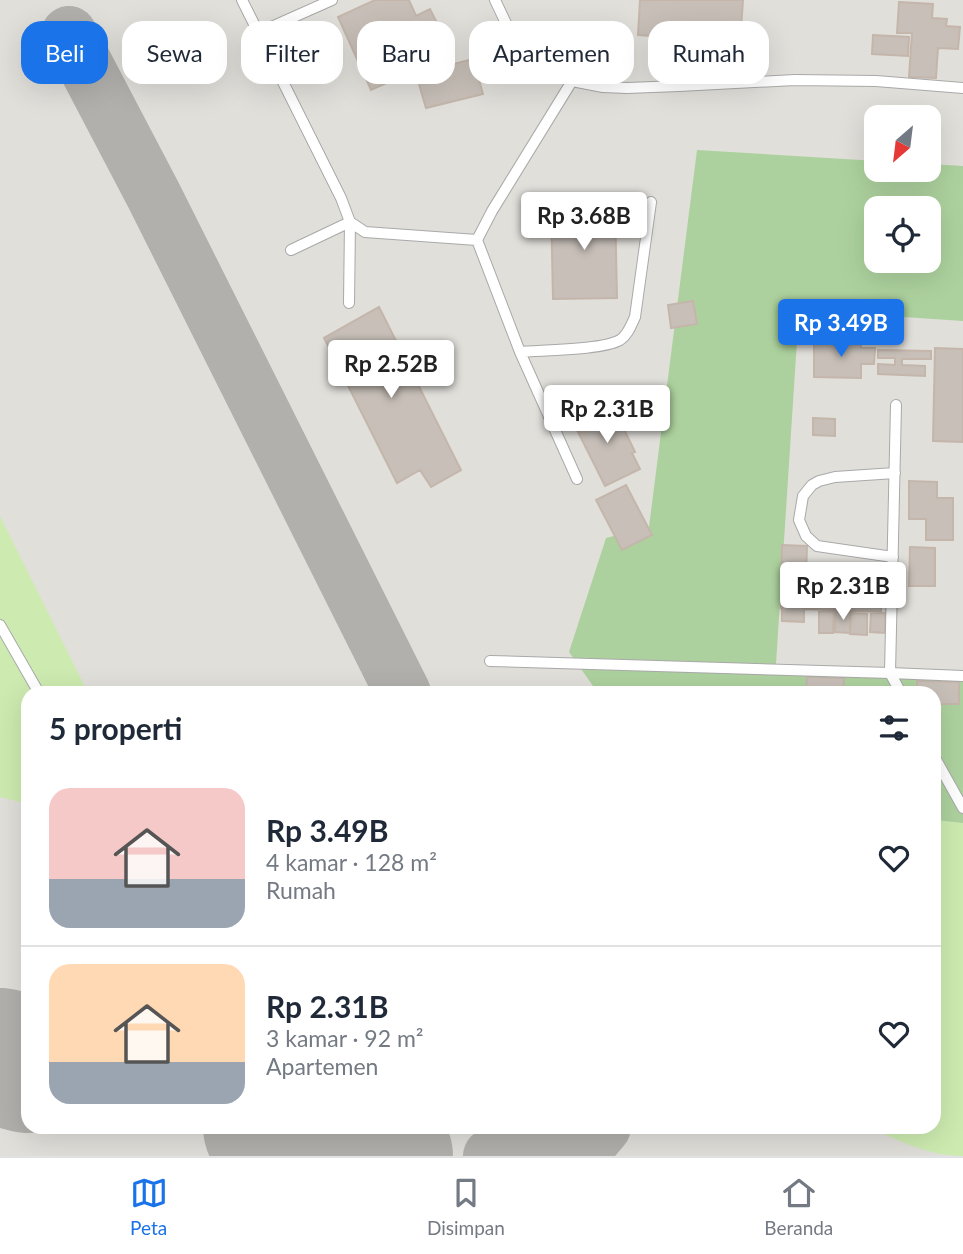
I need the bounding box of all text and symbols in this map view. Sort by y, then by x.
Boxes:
chip: Beli [21,21,108,84]
chip: Sewa [122,21,227,84]
chip: Filter [241,21,343,84]
chip: Baru [357,21,455,84]
chip: Apartemen [469,21,634,84]
chip: Rumah [648,21,769,84]
north arrow [864,105,942,182]
map controls [864,105,941,273]
pin: Rp 3.68B [512,192,656,252]
button: locate [864,196,941,273]
text: Rp 3.68B [537,201,631,229]
pin: Rp 3.49B [769,300,913,359]
text: Rp 3.49B [794,308,888,336]
pin: Rp 2.52B [319,340,463,400]
text: Rp 2.52B [344,349,438,377]
pin: Rp 2.31B [535,386,679,445]
text: Rp 2.31B [560,394,654,422]
pin: Rp 2.31B [771,562,915,622]
text: Rp 2.31B [796,571,890,599]
icon: filters [875,709,913,747]
text: 5 properti [49,710,182,746]
text: Rp 3.49B [266,812,389,848]
icon: home [105,816,189,900]
icon: heart [875,839,913,877]
text: 4 kamar · 128 m² [266,848,437,876]
text: Rumah [266,876,336,904]
text: Rp 2.31B [266,988,389,1024]
icon: home [105,992,189,1076]
icon: heart [875,1015,913,1053]
text: 3 kamar · 92 m² [266,1024,424,1052]
text: Apartemen [266,1052,378,1080]
tab: Peta [130,1174,168,1239]
tab: Disimpan [427,1174,505,1239]
tab: Beranda [764,1174,833,1239]

